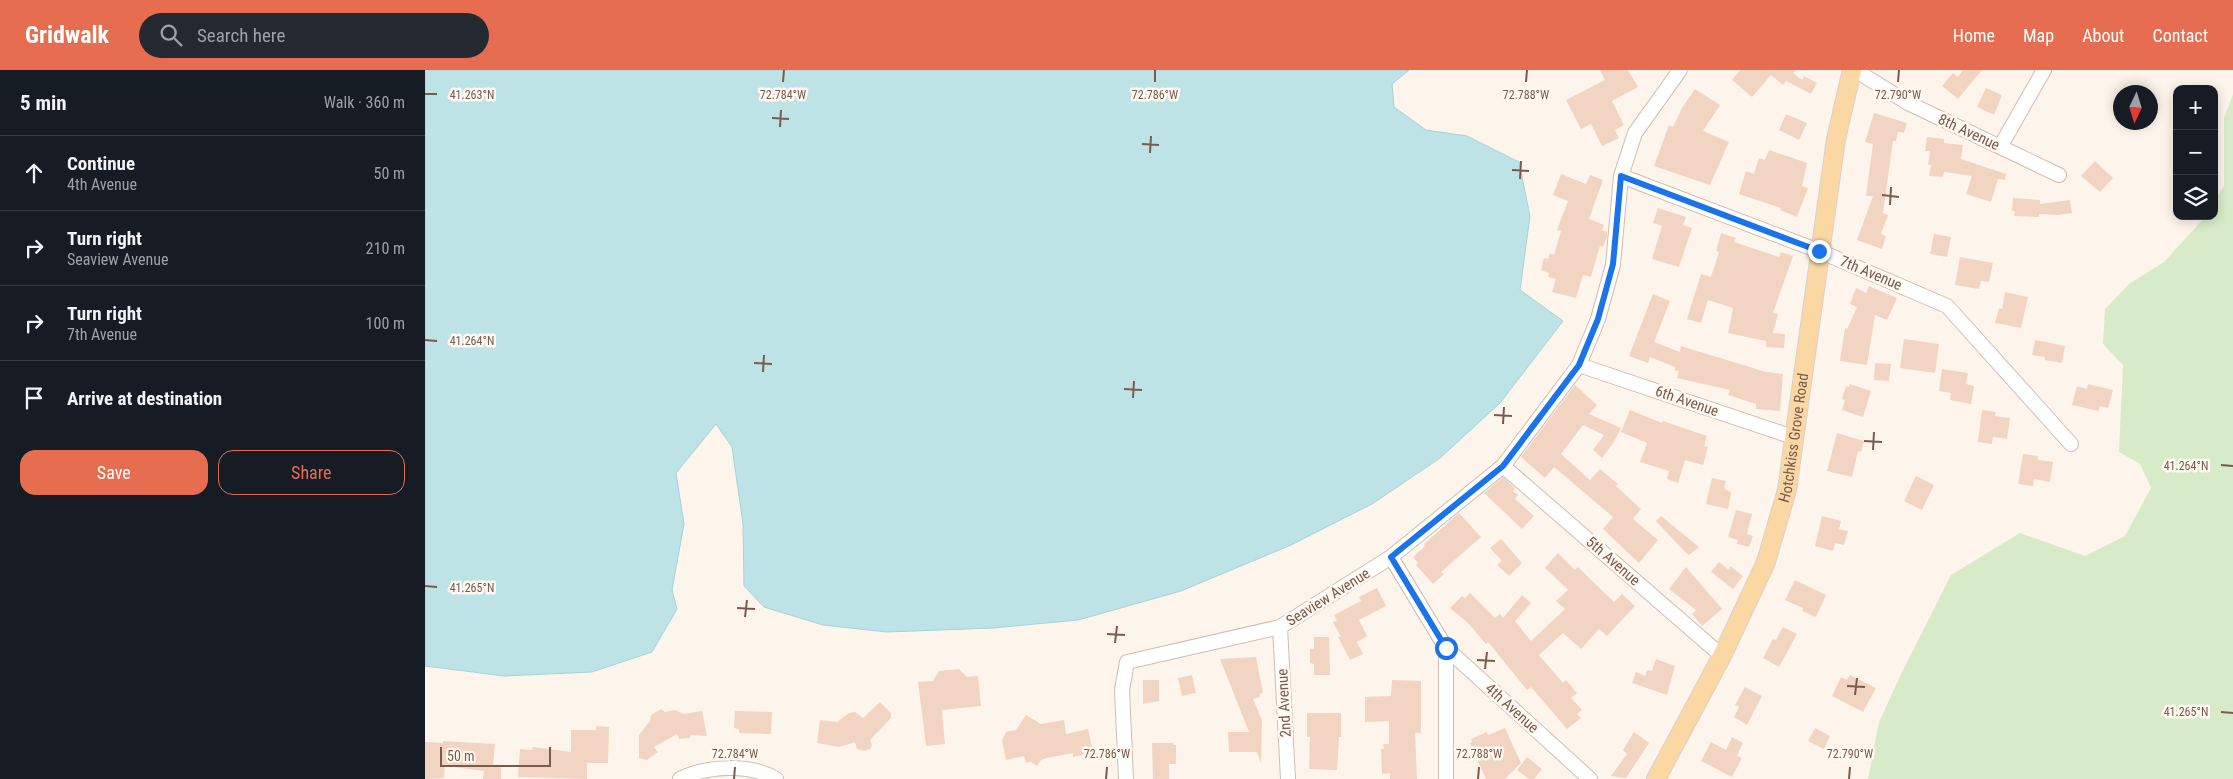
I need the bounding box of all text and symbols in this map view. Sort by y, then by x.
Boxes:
search box [139,13,489,58]
text: Gridwalk [25,21,109,49]
icon: search [157,21,185,49]
text: Search here [197,24,285,47]
text: Home [1953,25,1995,46]
text: Map [2023,25,2054,46]
text: About [2082,25,2124,46]
text: Contact [2152,25,2208,46]
north arrow [2113,85,2158,130]
map controls [2173,85,2218,220]
button: + [2173,85,2218,130]
text: 41.263°N [450,88,494,102]
text: 72.784°W [760,88,806,102]
text: 72.786°W [1132,88,1178,102]
text: 72.788°W [1503,88,1549,102]
text: 72.790°W [1875,88,1921,102]
text: 5 min [20,91,67,115]
text: Walk · 360 m [324,93,405,112]
street label: 8th Avenue [1935,110,2003,154]
button: − [2173,130,2218,175]
text: Continue [67,152,135,175]
icon: ahead [20,159,48,187]
text: 50 m [373,164,405,183]
text: 4th Avenue [67,175,137,194]
button: layers [2173,175,2218,220]
text: Turn right [67,227,142,250]
icon: right [20,234,48,262]
text: 210 m [366,239,405,258]
route end [1808,240,1831,263]
text: Seaview Avenue [67,250,169,269]
street label: 7th Avenue [1837,252,1905,294]
text: Turn right [67,302,142,325]
icon: right [20,309,48,337]
text: 100 m [366,314,405,333]
text: 7th Avenue [67,325,137,344]
text: 41.264°N [450,334,494,348]
street label: Hotchkiss Grove Road [1775,372,1812,505]
street label: 6th Avenue [1653,382,1721,420]
icon: arrive [20,384,48,412]
text: Arrive at destination [67,387,222,410]
button: Save [20,450,208,495]
button: Share [218,450,405,495]
text: 41.264°N [2164,459,2208,473]
street label: 5th Avenue [1582,533,1644,589]
street label: Seaview Avenue [1283,564,1373,630]
text: 41.265°N [450,581,494,595]
route start [1435,637,1458,660]
street label: 2nd Avenue [1273,668,1295,738]
street label: 4th Avenue [1482,679,1542,737]
text: 41.265°N [2164,705,2208,719]
scale bar [440,744,551,767]
text: 72.784°W [712,747,758,761]
text: 72.786°W [1084,747,1130,761]
text: 72.788°W [1456,747,1502,761]
text: 72.790°W [1827,747,1873,761]
text: 50 m [447,748,475,764]

